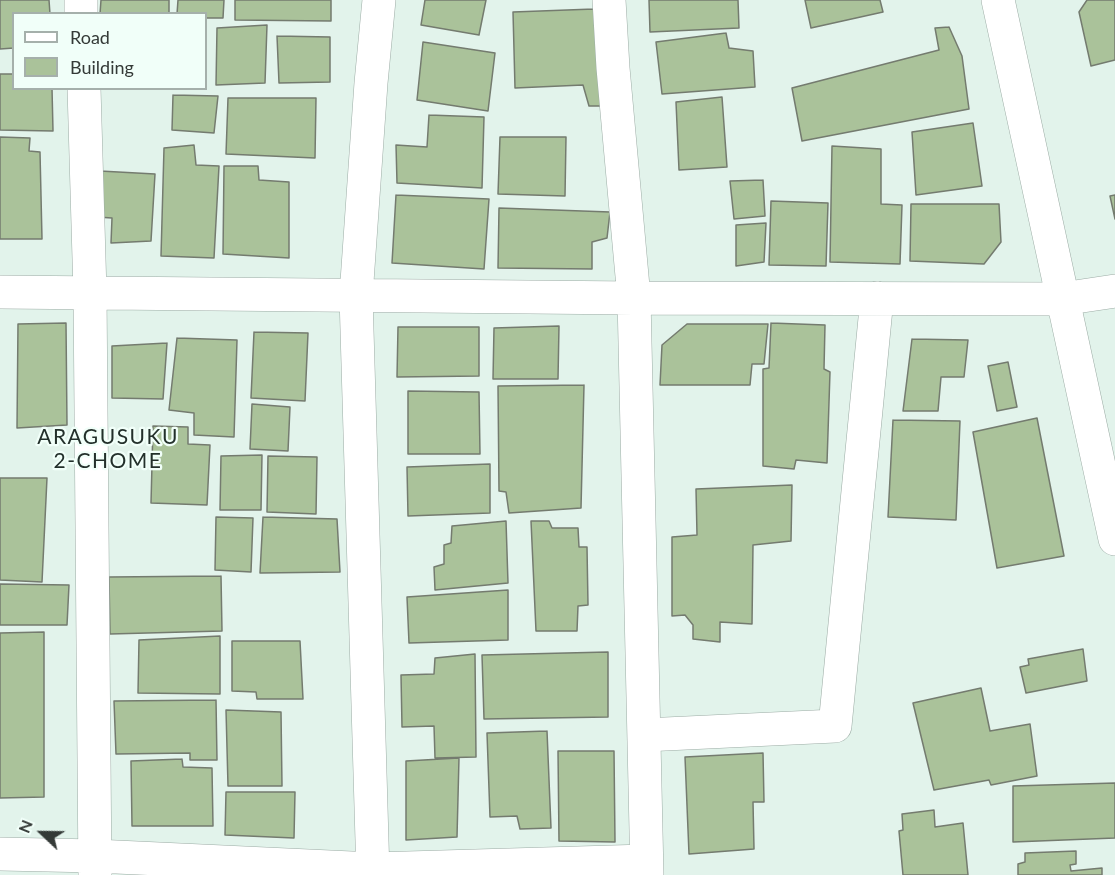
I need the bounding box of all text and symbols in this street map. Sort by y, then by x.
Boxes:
legend [12,12,207,90]
text: Road [70,26,110,48]
text: Building [70,56,134,78]
district label: ARAGUSUKU 2-CHOME [37,424,179,474]
north arrow [12,803,72,863]
text: N [14,817,36,835]

